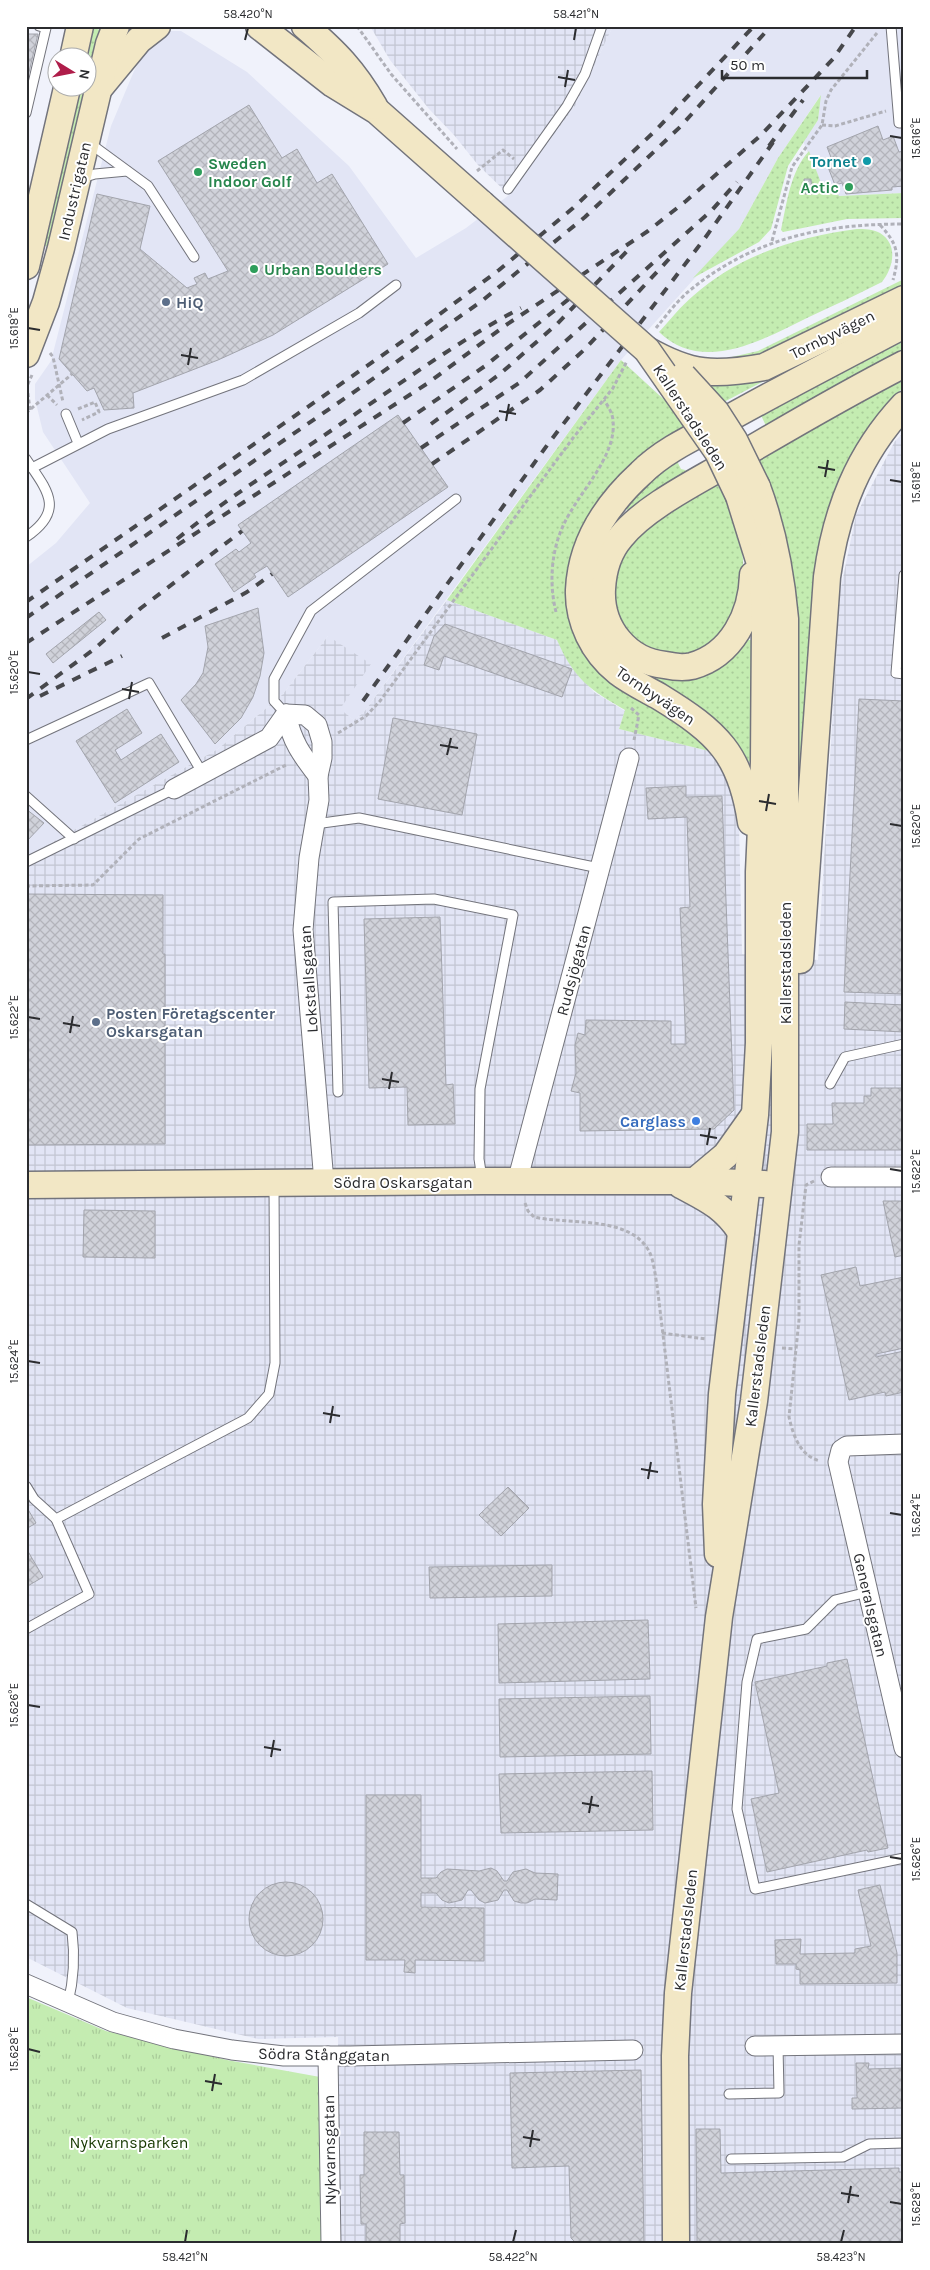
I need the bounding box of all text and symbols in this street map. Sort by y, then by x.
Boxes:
text: 58.420°N [223,7,273,21]
text: 58.421°N [553,7,599,21]
north arrow [48,48,98,98]
scale bar [722,48,868,80]
text: 50 m [730,56,765,74]
text: N [75,68,94,81]
text: 15.616°E [909,117,923,159]
street label: Industrigatan [54,140,95,242]
place label: Tornet [810,152,857,171]
place label: Sweden Indoor Golf [208,154,292,191]
marker: Tornet [861,155,873,167]
marker: Sweden Indoor Golf [192,166,204,178]
place label: Actic [800,178,839,197]
marker: Actic [843,181,855,193]
place label: Urban Boulders [264,260,382,279]
marker: Urban Boulders [248,263,260,275]
place label: HiQ [176,293,204,312]
marker: HiQ [160,296,172,308]
street label: Tornbyvägen [787,306,878,363]
text: 15.618°E [7,307,21,349]
street label: Kallerstadsleden [649,361,732,474]
text: 15.618°E [909,461,923,503]
text: 15.620°E [7,650,21,694]
street label: Tornbyvägen [612,662,699,729]
text: 15.620°E [909,804,923,848]
street label: Kallerstadsleden [776,902,795,1024]
street label: Rudsjögatan [552,923,595,1018]
street label: Lokstallsgatan [295,924,322,1034]
text: 15.622°E [7,995,21,1039]
place label: Posten Företagscenter Oskarsgatan [106,1004,276,1041]
marker: Posten Företagscenter Oskarsgatan [90,1016,102,1028]
place label: Carglass [620,1112,686,1131]
marker: Carglass [690,1115,702,1127]
text: 15.622°E [909,1149,923,1193]
street label: Södra Oskarsgatan [333,1173,473,1192]
street label: Kallerstadsleden [741,1304,774,1428]
text: 15.624°E [7,1339,21,1383]
text: 15.624°E [909,1493,923,1537]
street label: Generalsgatan [849,1551,892,1659]
text: 15.626°E [7,1683,21,1727]
text: 15.626°E [909,1837,923,1881]
street label: Kallerstadsleden [670,1868,701,1992]
text: 15.628°E [7,2027,21,2071]
street label: Södra Stånggatan [258,2044,390,2065]
street label: Nykvarnsgatan [319,2095,340,2205]
park label: Nykvarnsparken [70,2133,188,2152]
text: 15.628°E [909,2182,923,2226]
text: 58.421°N [162,2250,208,2264]
text: 58.422°N [488,2250,538,2264]
text: 58.423°N [816,2250,866,2264]

